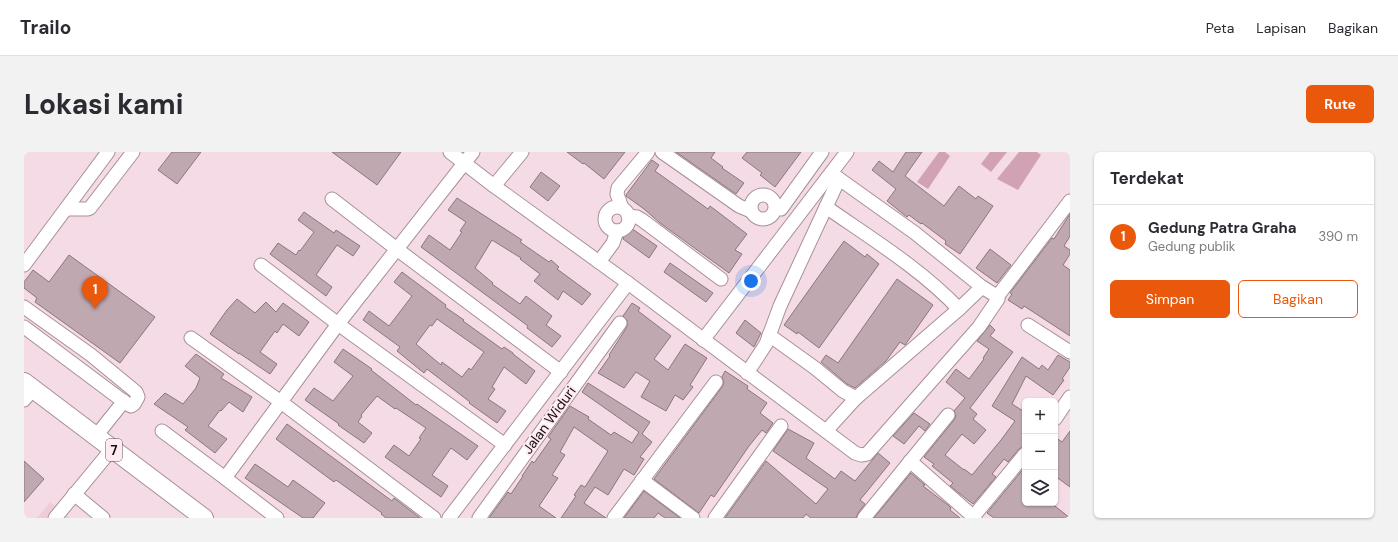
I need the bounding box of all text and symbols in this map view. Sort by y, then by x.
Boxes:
text: Trailo [20,15,71,40]
text: Peta [1206,19,1234,37]
text: Lapisan [1256,19,1306,37]
text: Bagikan [1328,19,1378,37]
button: Rute [1306,85,1374,123]
text: Lokasi kami [24,86,183,123]
text: Terdekat [1110,167,1184,189]
text: Gedung Patra Graha [1148,218,1297,238]
text: 1 [1121,228,1125,245]
text: 390 m [1319,228,1358,245]
text: Gedung publik [1148,238,1235,255]
your location [741,271,761,291]
pin: 1 [82,276,108,309]
button: Simpan [1110,280,1230,318]
button: Bagikan [1238,280,1358,318]
street label: Jalan Widuri [518,383,580,457]
map controls [1022,398,1058,506]
button: + [1022,398,1058,434]
button: − [1022,434,1058,470]
road number: 7 [106,439,122,461]
button: layers [1022,470,1058,506]

